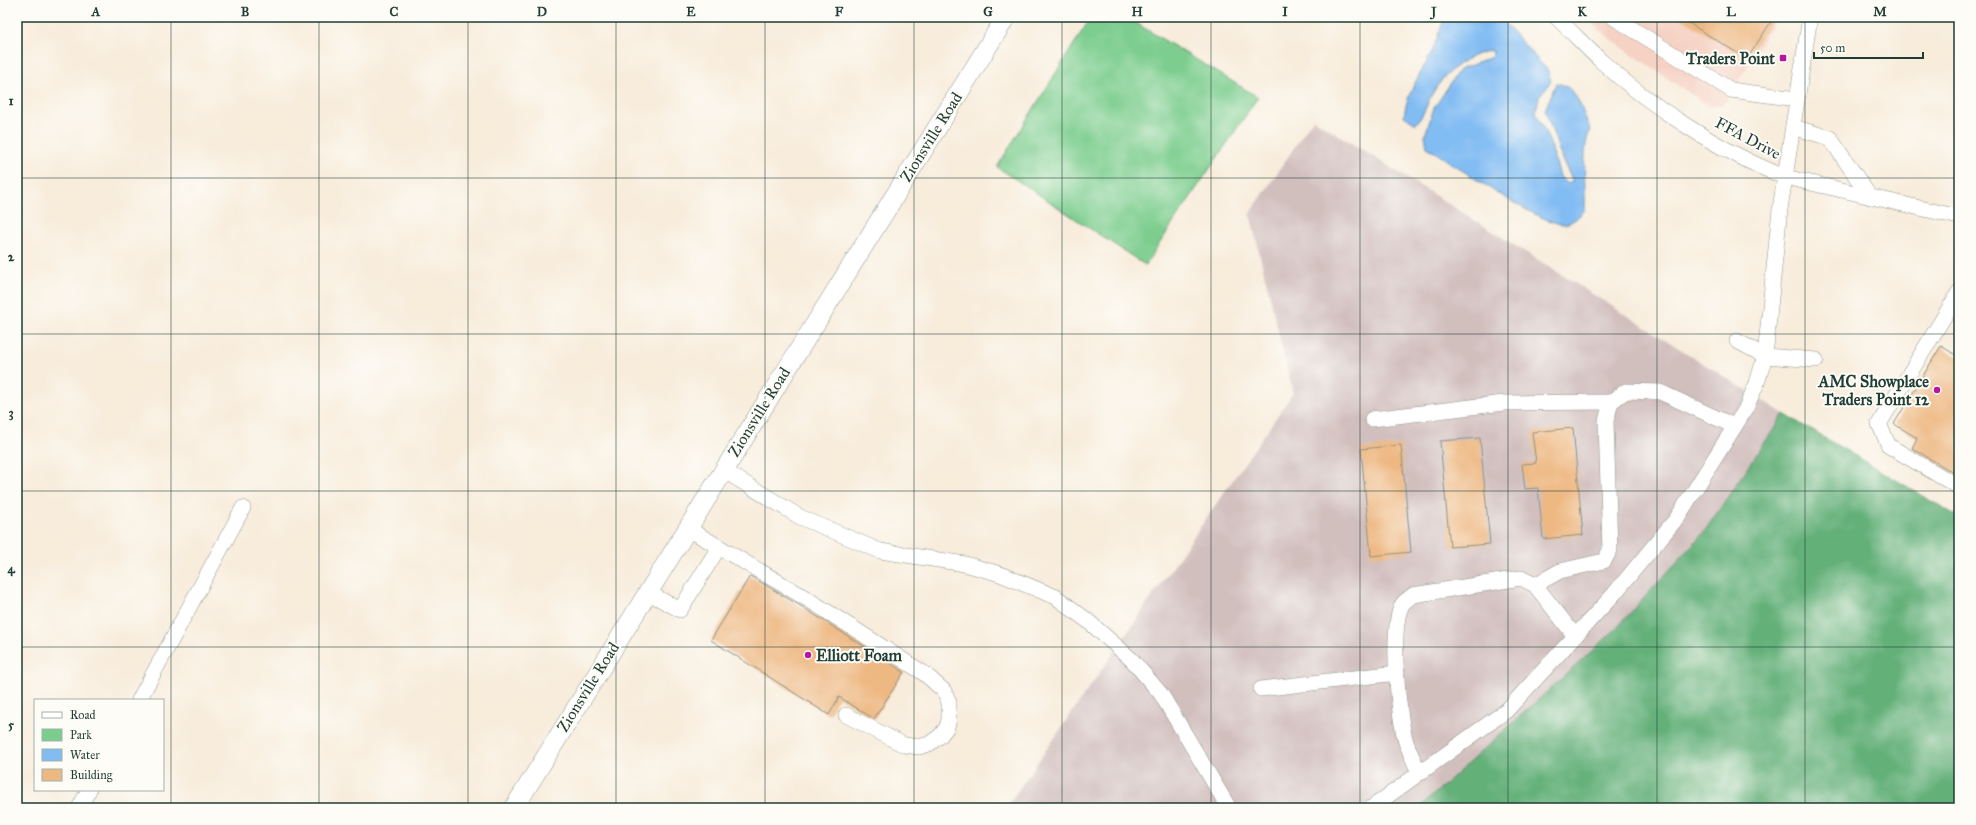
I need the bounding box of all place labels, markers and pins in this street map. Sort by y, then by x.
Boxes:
place label: Traders Point [1685,49,1775,68]
marker: Traders Point [1778,53,1788,63]
place label: AMC Showplace Traders Point 12 [1818,372,1930,409]
marker: AMC Showplace Traders Point 12 [1932,385,1942,395]
place label: Elliott Foam [816,646,902,665]
marker: Elliott Foam [803,650,813,660]

